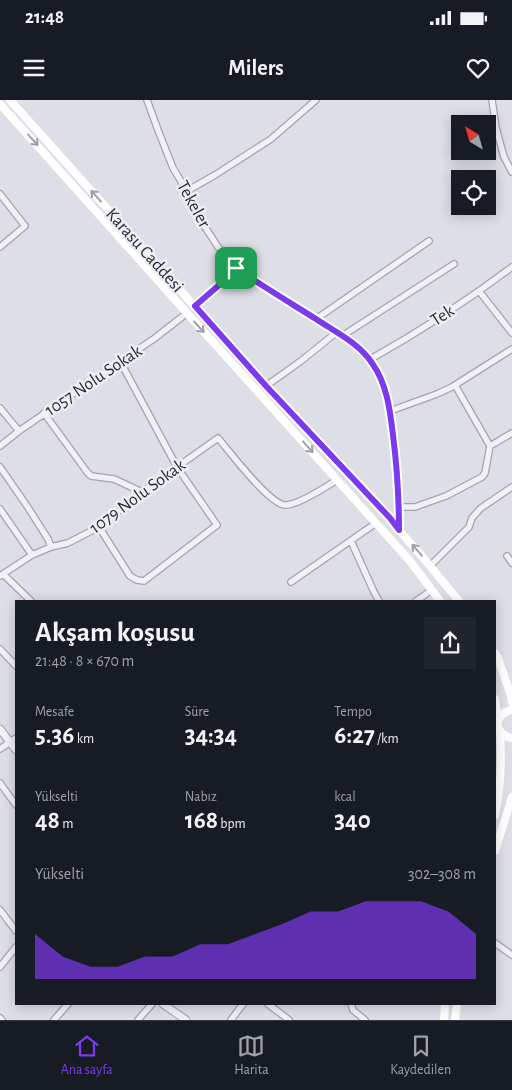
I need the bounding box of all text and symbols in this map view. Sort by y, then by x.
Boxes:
text: 21:48 [25,8,64,27]
icon: menu [20,54,48,82]
icon: heart [464,54,492,82]
text: Milers [228,57,284,79]
north arrow [451,115,496,160]
map controls [451,115,496,215]
one-way arrow [27,134,38,147]
button: locate [451,170,496,215]
street label: Tekeler [173,178,213,231]
one-way arrow [91,190,102,203]
street label: Karasu Caddesi [102,205,186,296]
pin [215,247,257,289]
icon: arrive [222,254,250,282]
street label: Tek [428,301,458,330]
one-way arrow [193,320,205,333]
street label: 1057 Nolu Sokak [42,341,146,420]
one-way arrow [302,441,314,454]
street label: 1079 Nolu Sokak [86,456,189,537]
one-way arrow [411,544,423,557]
button: share [424,617,476,669]
text: Akşam koşusu [35,619,195,647]
text: 21:48 · 8 × 670 m [35,653,134,669]
text: Mesafe [35,705,74,719]
text: Süre [185,705,209,719]
text: Tempo [334,705,372,719]
text: 5.36 [35,723,74,748]
text: 34:34 [185,723,237,748]
text: 6:27 [334,723,375,748]
text: km [74,732,94,746]
text: /km [375,732,399,746]
text: Yükselti [35,790,78,804]
text: Nabız [185,790,217,804]
text: kcal [334,790,356,804]
text: 48 [35,808,60,833]
text: 168 [185,808,218,833]
text: 340 [334,808,371,833]
text: m [60,817,73,831]
text: bpm [218,817,246,831]
text: Yükselti [35,866,84,882]
text: 302–308 m [408,866,476,882]
tab: Ana sayfa [61,1032,113,1079]
tab: Harita [234,1032,269,1079]
tab: Kaydedilen [390,1032,451,1079]

